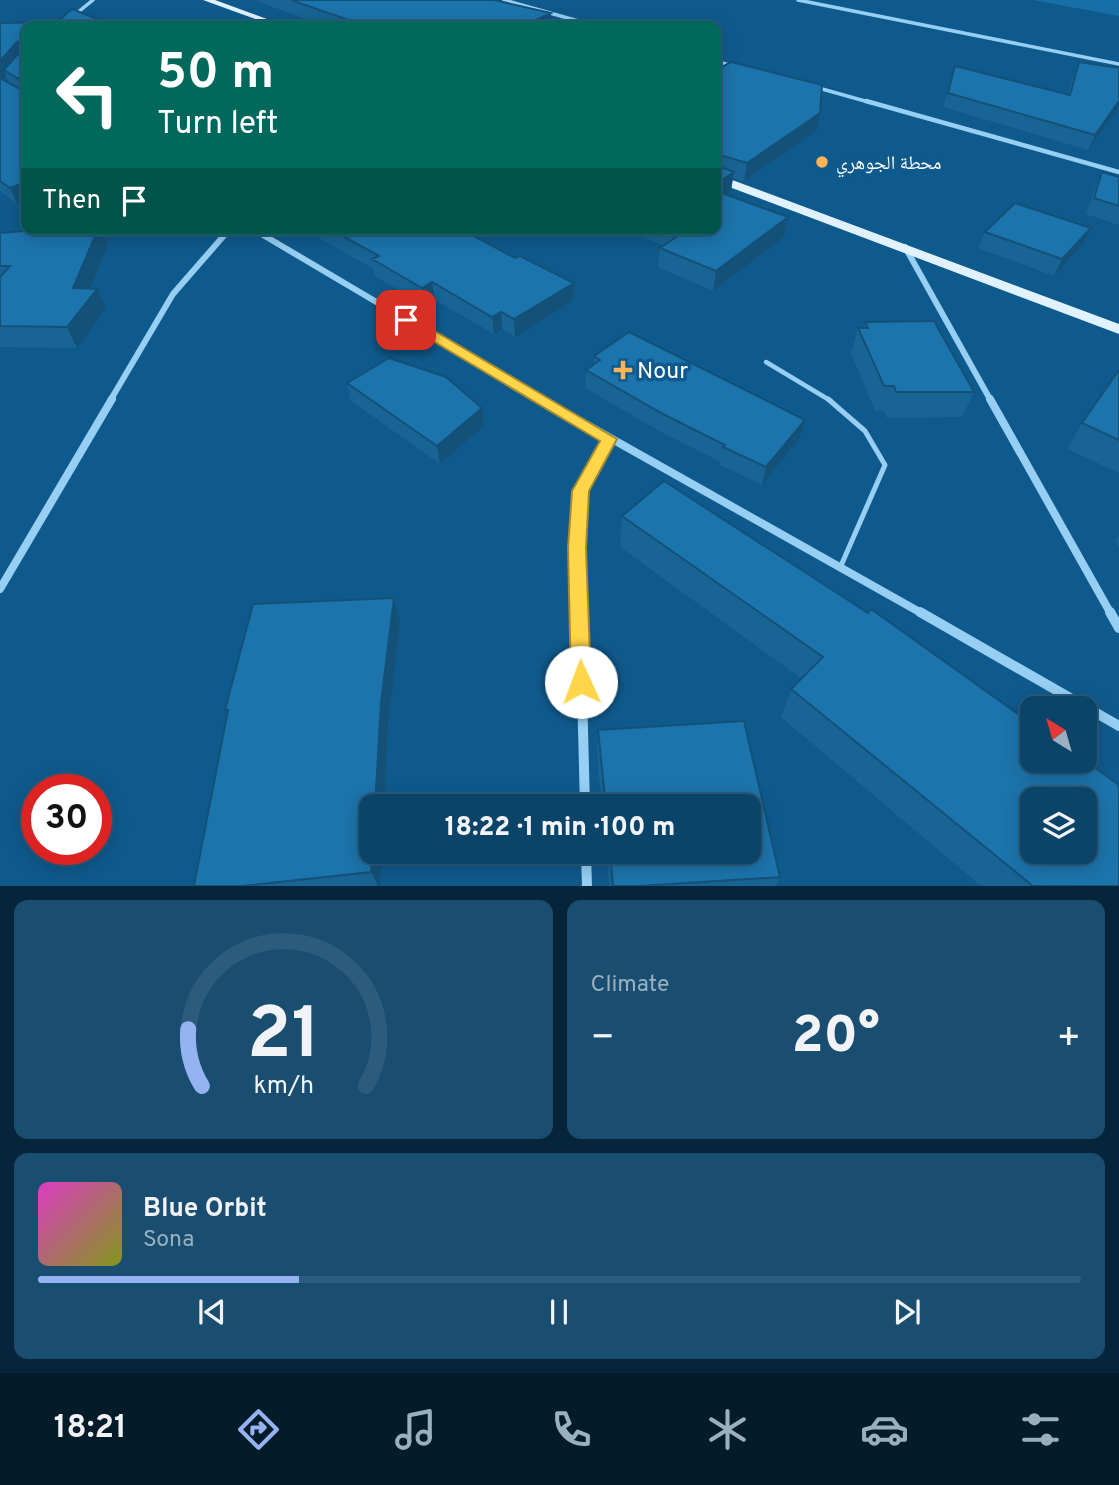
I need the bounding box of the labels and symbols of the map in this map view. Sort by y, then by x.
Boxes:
place label: محطة الجوهري [836,152,942,178]
marker: محطة الجوهري [814,154,830,170]
pin [376,290,436,350]
place label: Nour [637,358,688,387]
marker: Nour [615,362,631,378]
position arrow [544,645,618,719]
north arrow [1020,696,1097,774]
speed limit sign: 30 [21,774,112,865]

